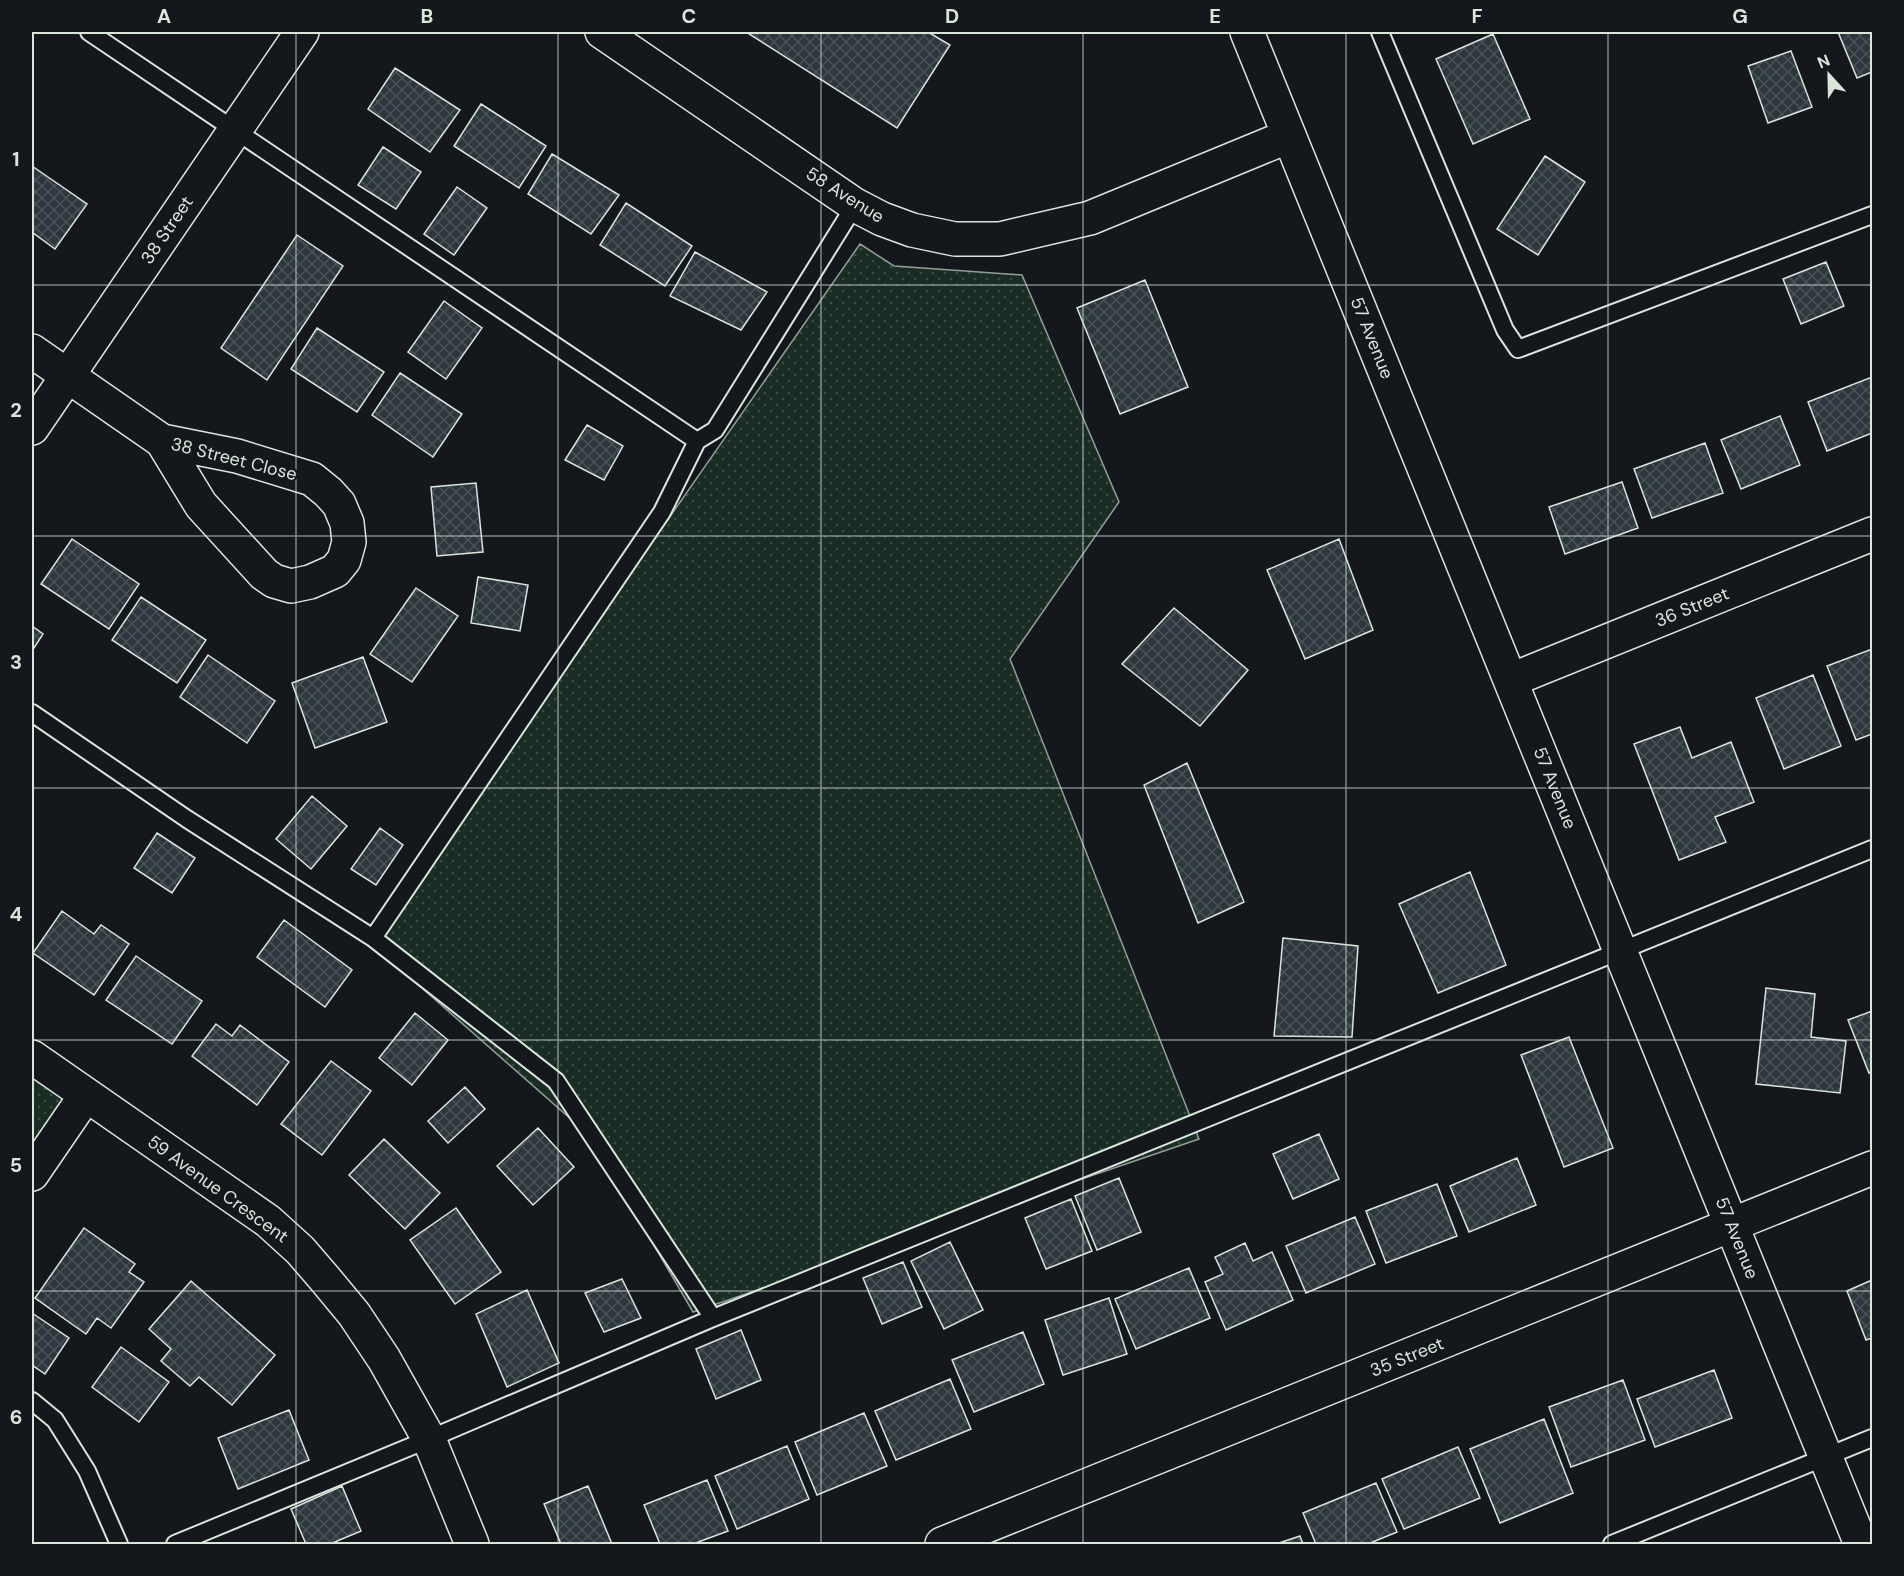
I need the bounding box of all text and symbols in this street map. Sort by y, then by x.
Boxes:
text: A [157,3,171,29]
text: B [421,3,433,29]
text: C [682,3,696,29]
text: D [945,3,959,29]
text: E [1209,3,1221,29]
text: F [1471,3,1483,29]
text: G [1732,3,1748,29]
north arrow [1799,45,1859,105]
text: N [1814,50,1833,73]
text: 1 [12,146,20,172]
street label: 58 Avenue [801,162,889,228]
street label: 38 Street [135,191,199,269]
street label: 57 Avenue [1345,294,1399,382]
text: 2 [10,397,22,423]
street label: 38 Street Close [168,432,300,486]
street label: 36 Street [1651,581,1733,633]
text: 3 [10,649,22,675]
street label: 57 Avenue [1528,744,1582,832]
text: 4 [10,901,23,927]
street label: 59 Avenue Crescent [143,1130,293,1248]
text: 5 [10,1152,22,1178]
street label: 57 Avenue [1710,1194,1764,1282]
street label: 35 Street [1367,1331,1447,1383]
text: 6 [10,1404,22,1430]

